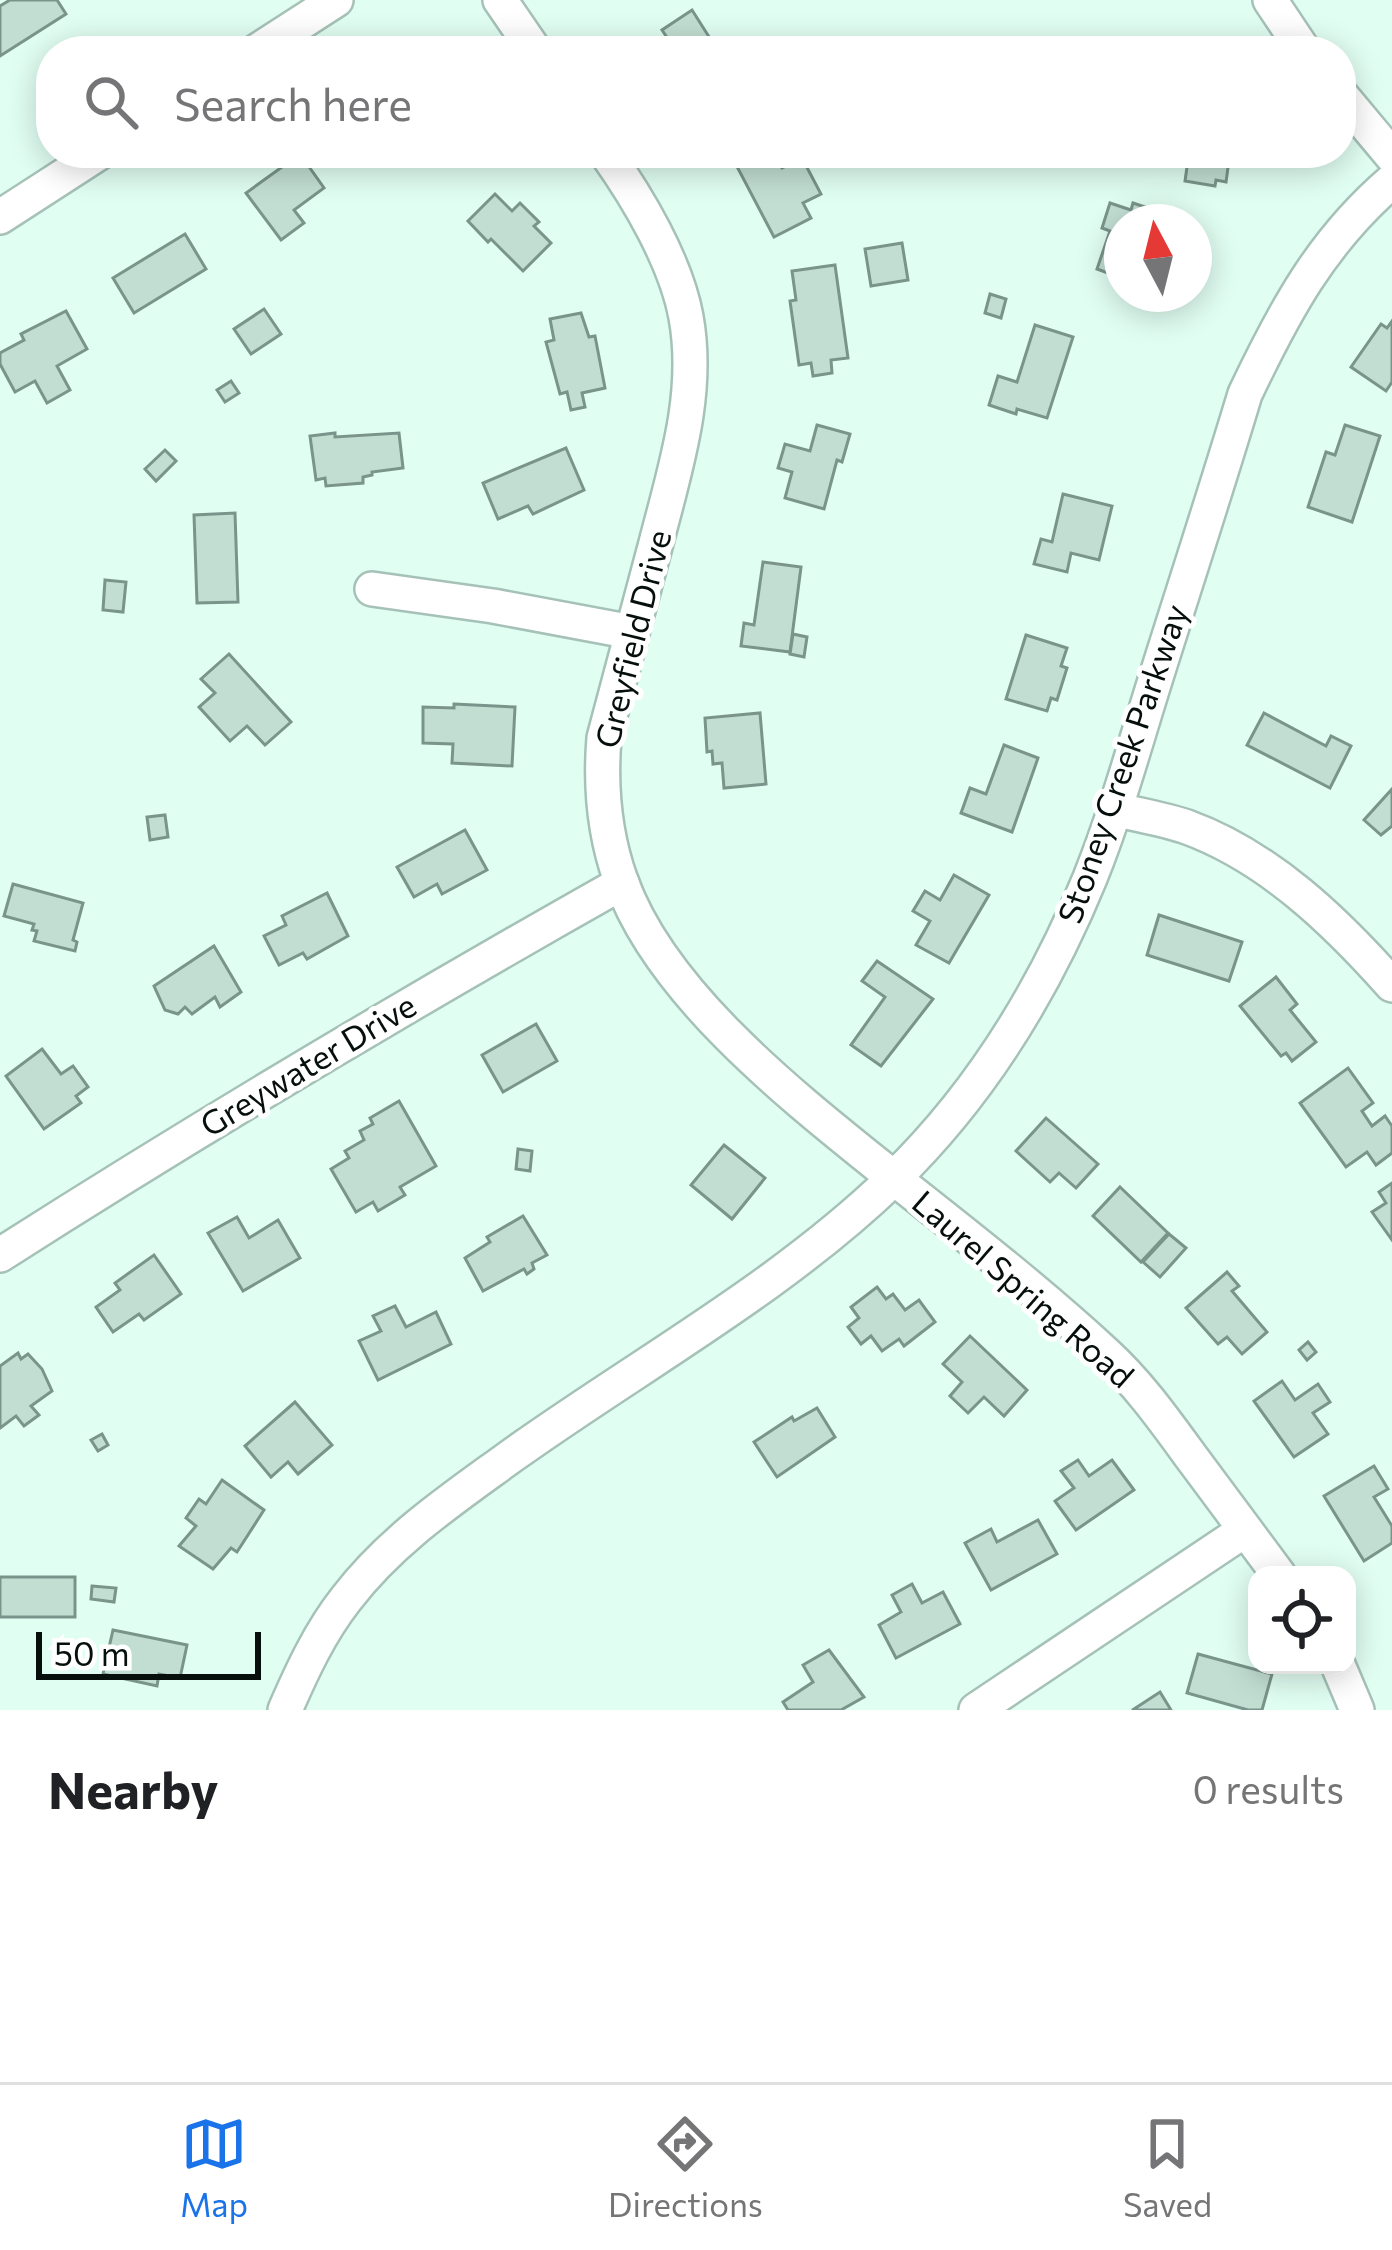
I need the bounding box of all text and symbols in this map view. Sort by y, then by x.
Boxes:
search box [36,36,1356,168]
icon: search [78,69,144,135]
text: Search here [174,75,412,130]
north arrow [1104,204,1212,312]
street label: Greyfield Drive [585,525,678,752]
street label: Stoney Creek Parkway [1048,599,1195,928]
street label: Greywater Drive [192,983,422,1144]
street label: Laurel Spring Road [905,1181,1143,1395]
map controls [1248,1566,1356,1674]
button: locate [1248,1566,1356,1674]
scale bar [36,1626,261,1679]
text: 50 m [54,1632,130,1673]
text: Nearby [48,1757,218,1820]
text: 0 results [1192,1764,1344,1812]
tab: Map [180,2111,248,2224]
tab: Directions [608,2111,763,2224]
tab: Saved [1123,2111,1212,2224]

